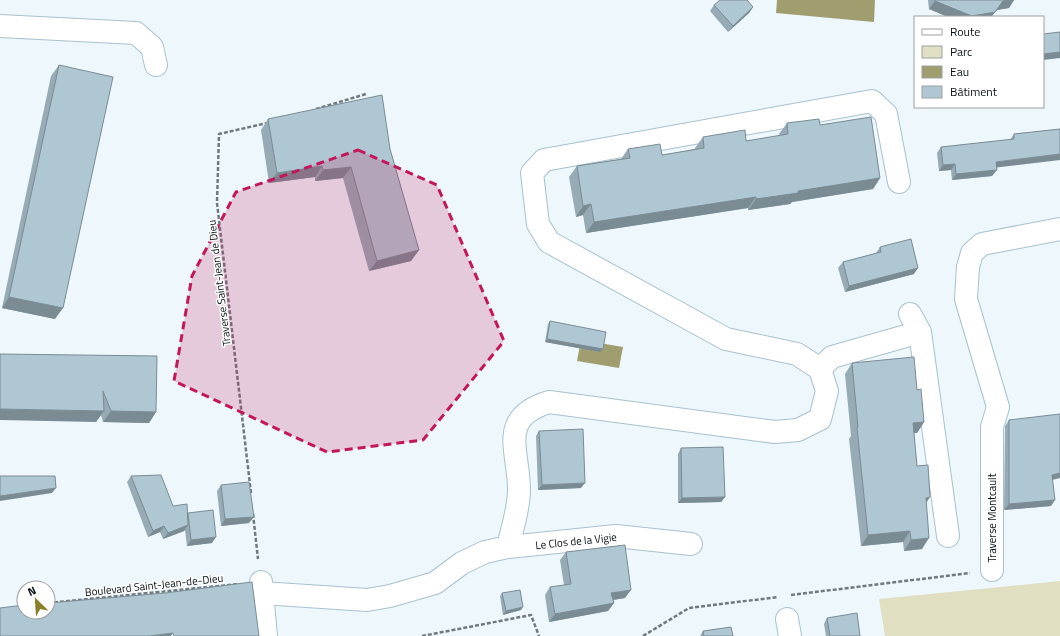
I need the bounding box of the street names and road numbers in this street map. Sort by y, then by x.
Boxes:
street label: Traverse Saint-Jean de Dieu [203,219,235,347]
street label: Traverse Montcault [984,473,1000,563]
street label: Le Clos de la Vigie [535,529,618,553]
street label: Boulevard Saint-Jean-de-Dieu [84,570,224,600]

